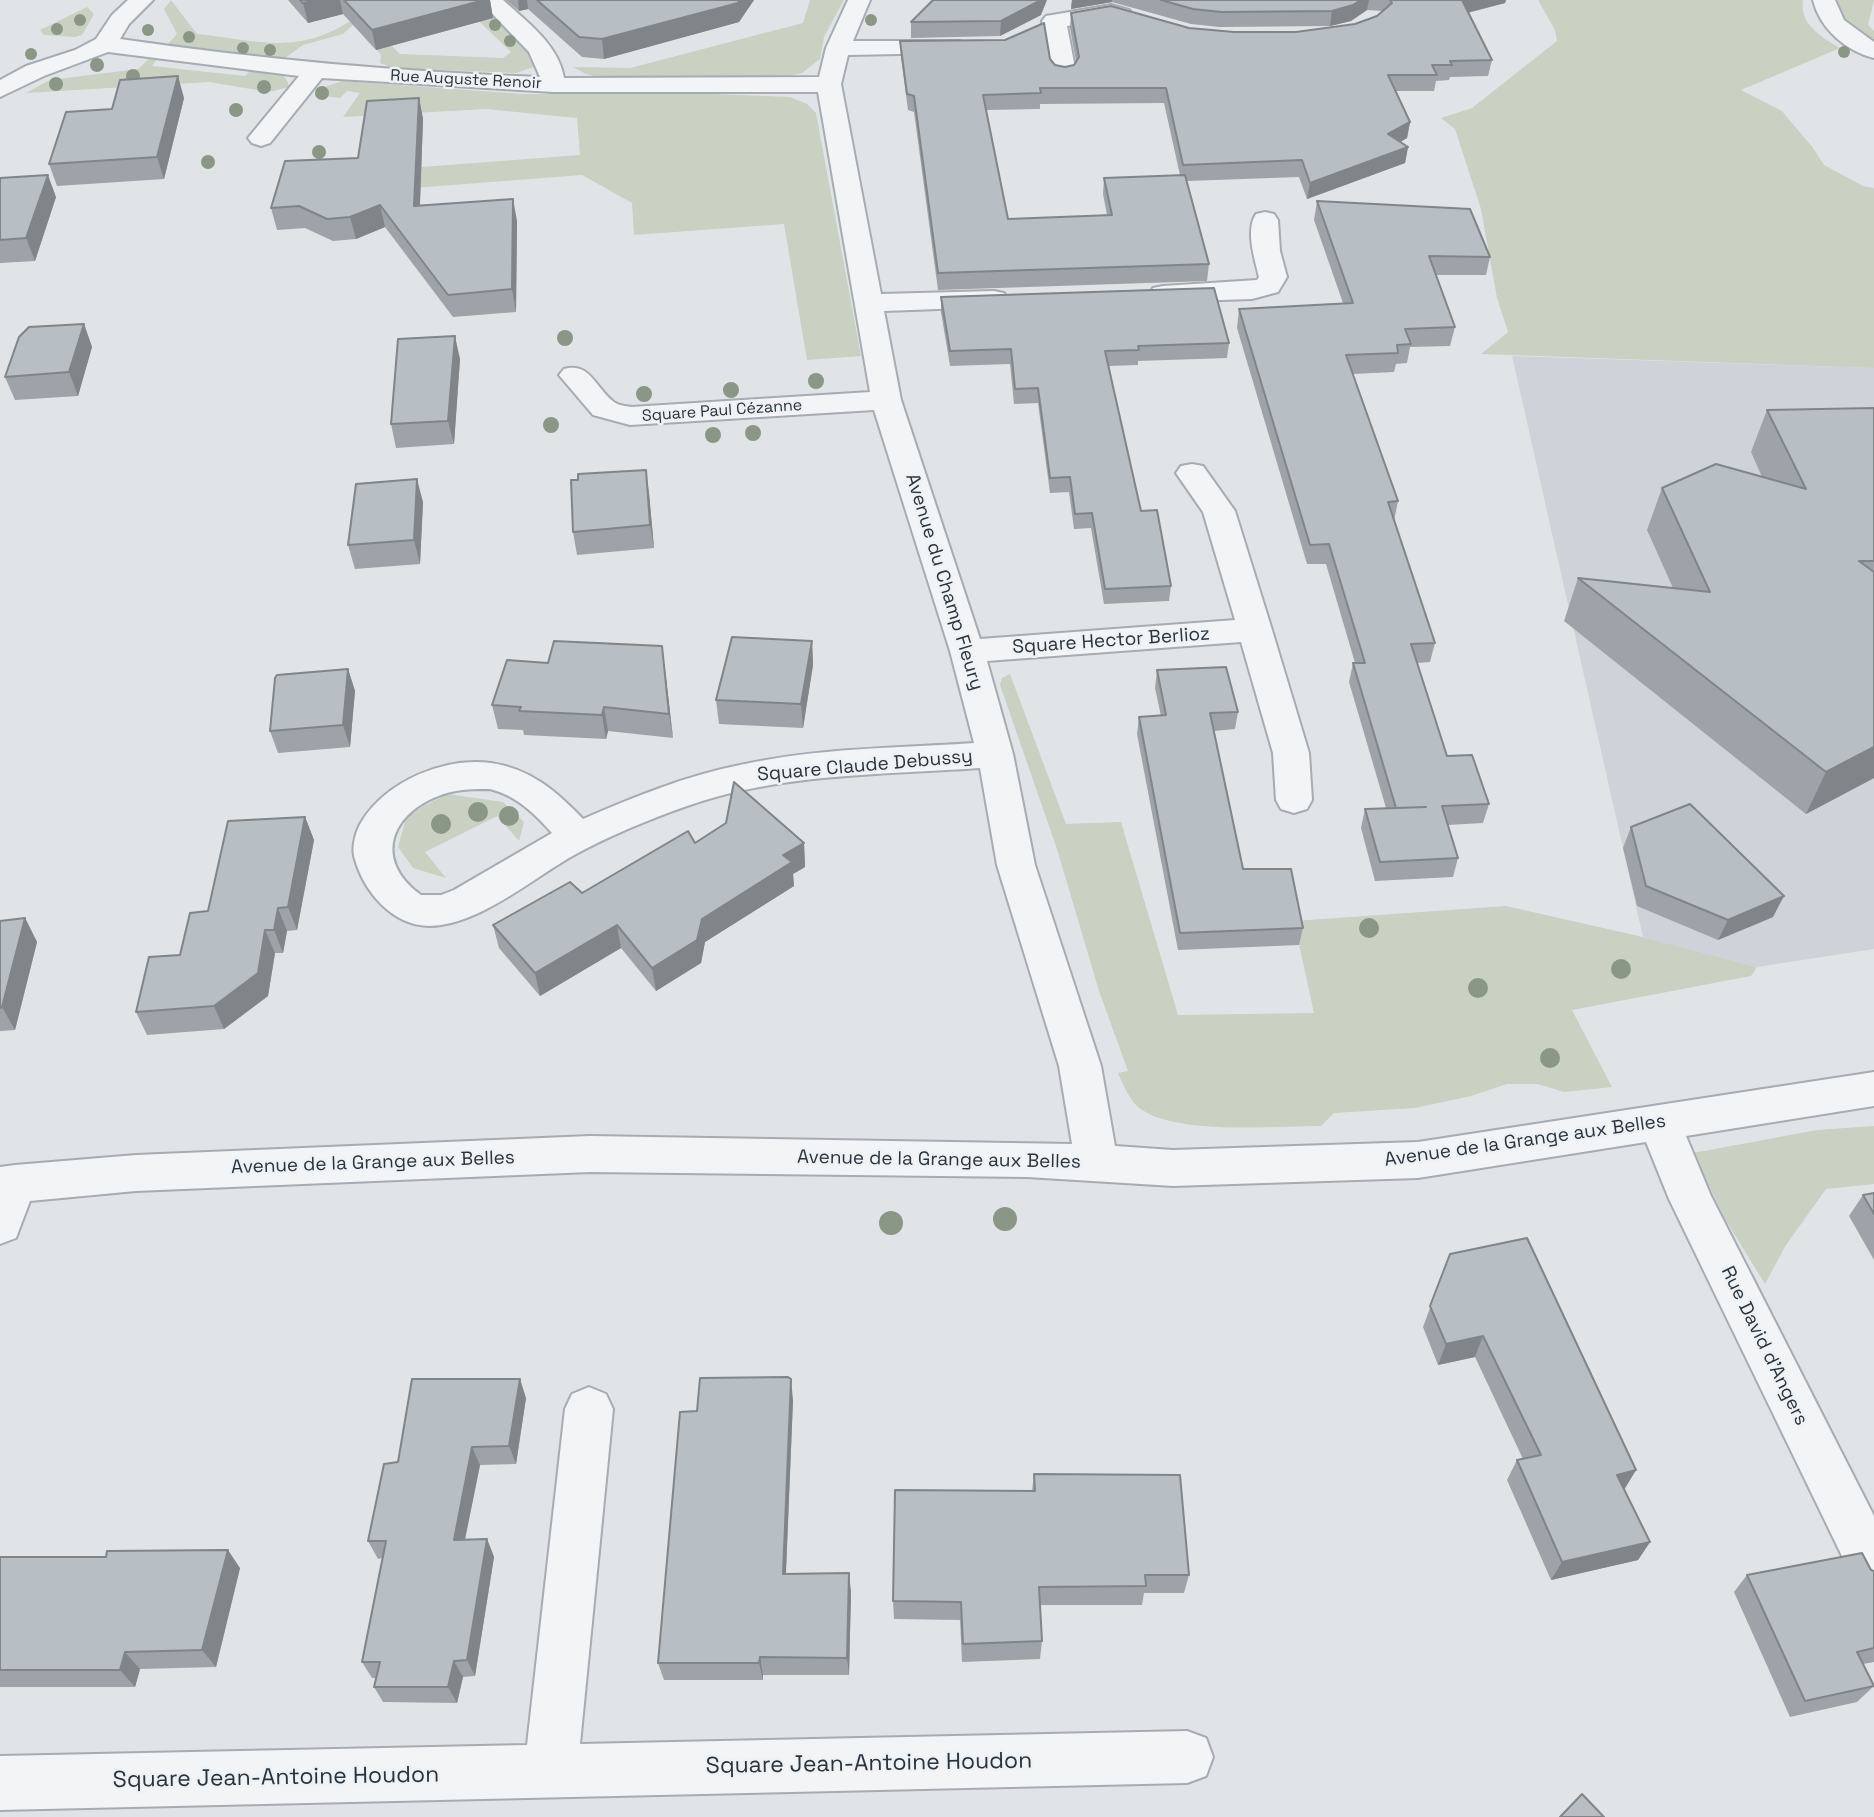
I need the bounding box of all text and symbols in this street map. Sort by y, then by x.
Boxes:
street label: Rue Auguste Renoir [390,66,542,94]
street label: Square Paul Cézanne [641,396,803,426]
street label: Avenue du Champ Fleury [900,471,988,693]
street label: Square Hector Berlioz [1012,623,1210,659]
street label: Square Claude Debussy [756,745,974,787]
street label: Avenue de la Grange aux Belles [1383,1110,1667,1172]
street label: Avenue de la Grange aux Belles [797,1146,1081,1174]
street label: Avenue de la Grange aux Belles [231,1147,515,1179]
street label: Rue David d'Angers [1716,1263,1812,1429]
street label: Square Jean-Antoine Houdon [706,1747,1032,1781]
street label: Square Jean-Antoine Houdon [113,1761,439,1795]

